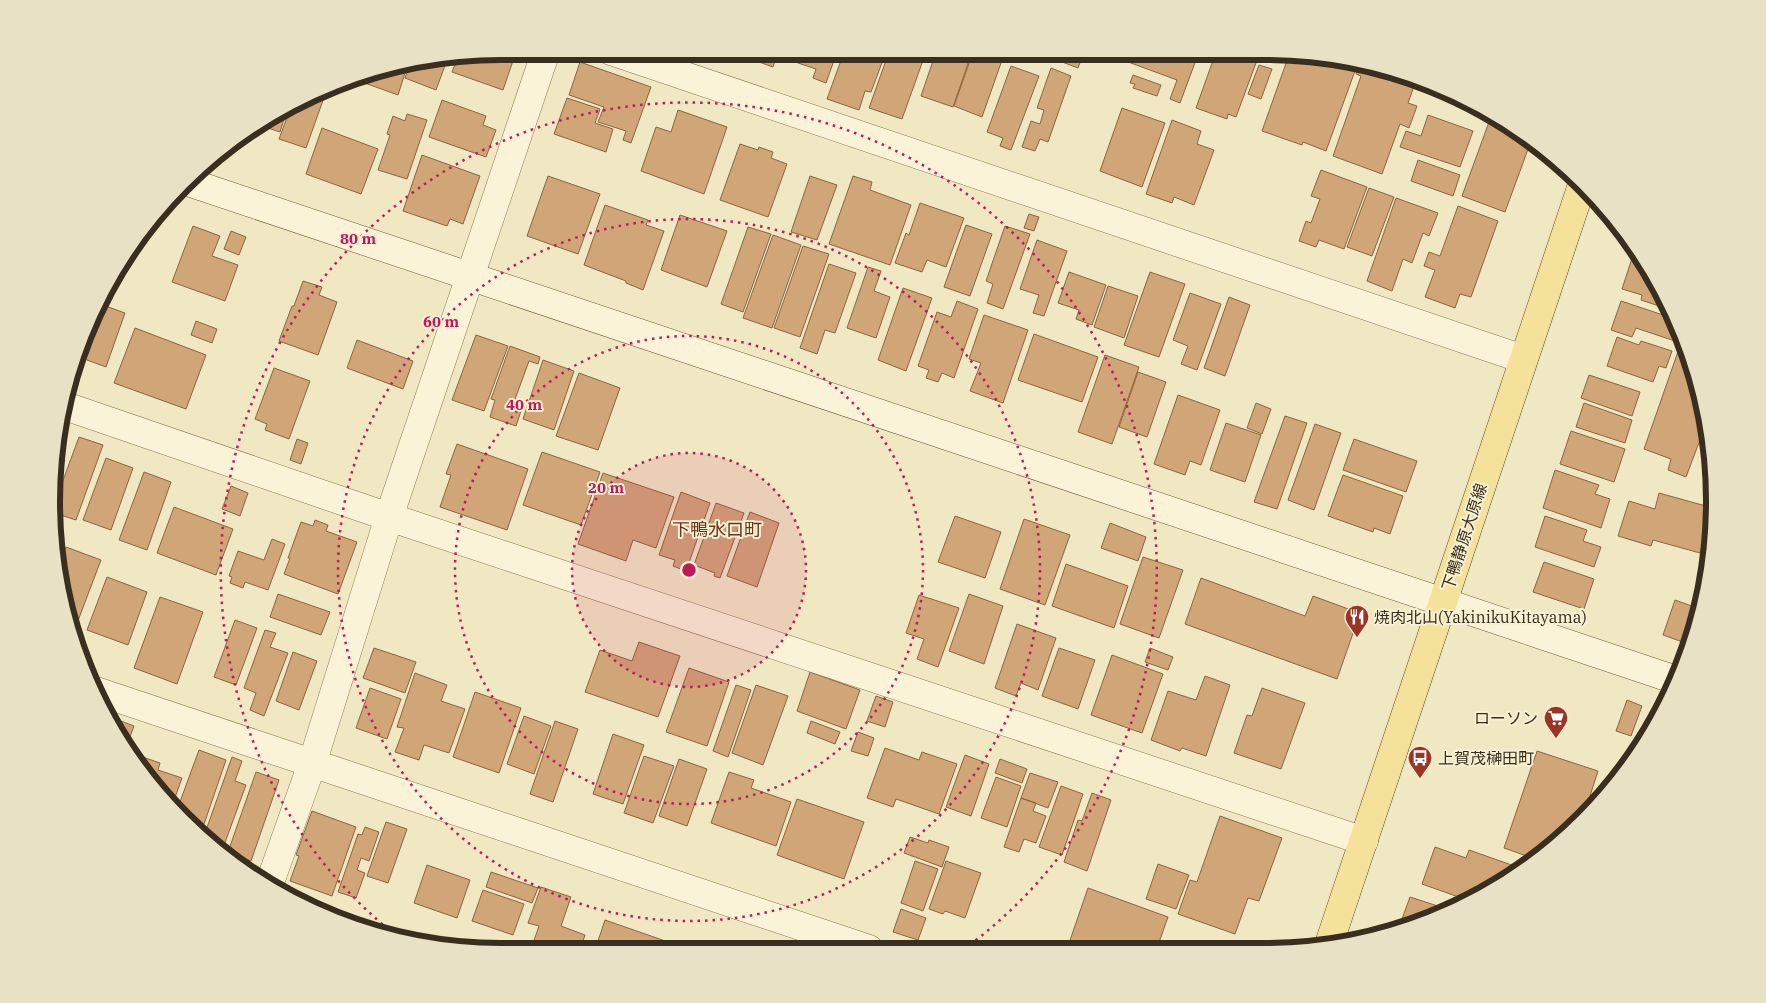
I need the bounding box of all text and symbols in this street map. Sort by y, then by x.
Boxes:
text: 80 m [340,229,376,248]
text: 60 m [423,312,459,331]
text: 40 m [506,395,542,414]
text: 20 m [588,478,624,497]
street label: 下鴨静原大原線 [1437,481,1491,593]
district label: 下鴨水口町 [672,518,762,541]
centre of rings [680,561,698,579]
restaurant icon: 焼肉北山(YakinikuKitayama) [1344,604,1370,638]
place label: 焼肉北山(YakinikuKitayama) [1374,607,1587,627]
supermarket icon: ローソン [1543,705,1569,739]
place label: ローソン [1474,708,1538,728]
bus stop icon: 上賀茂榊田町 [1407,745,1433,779]
place label: 上賀茂榊田町 [1438,748,1534,768]

